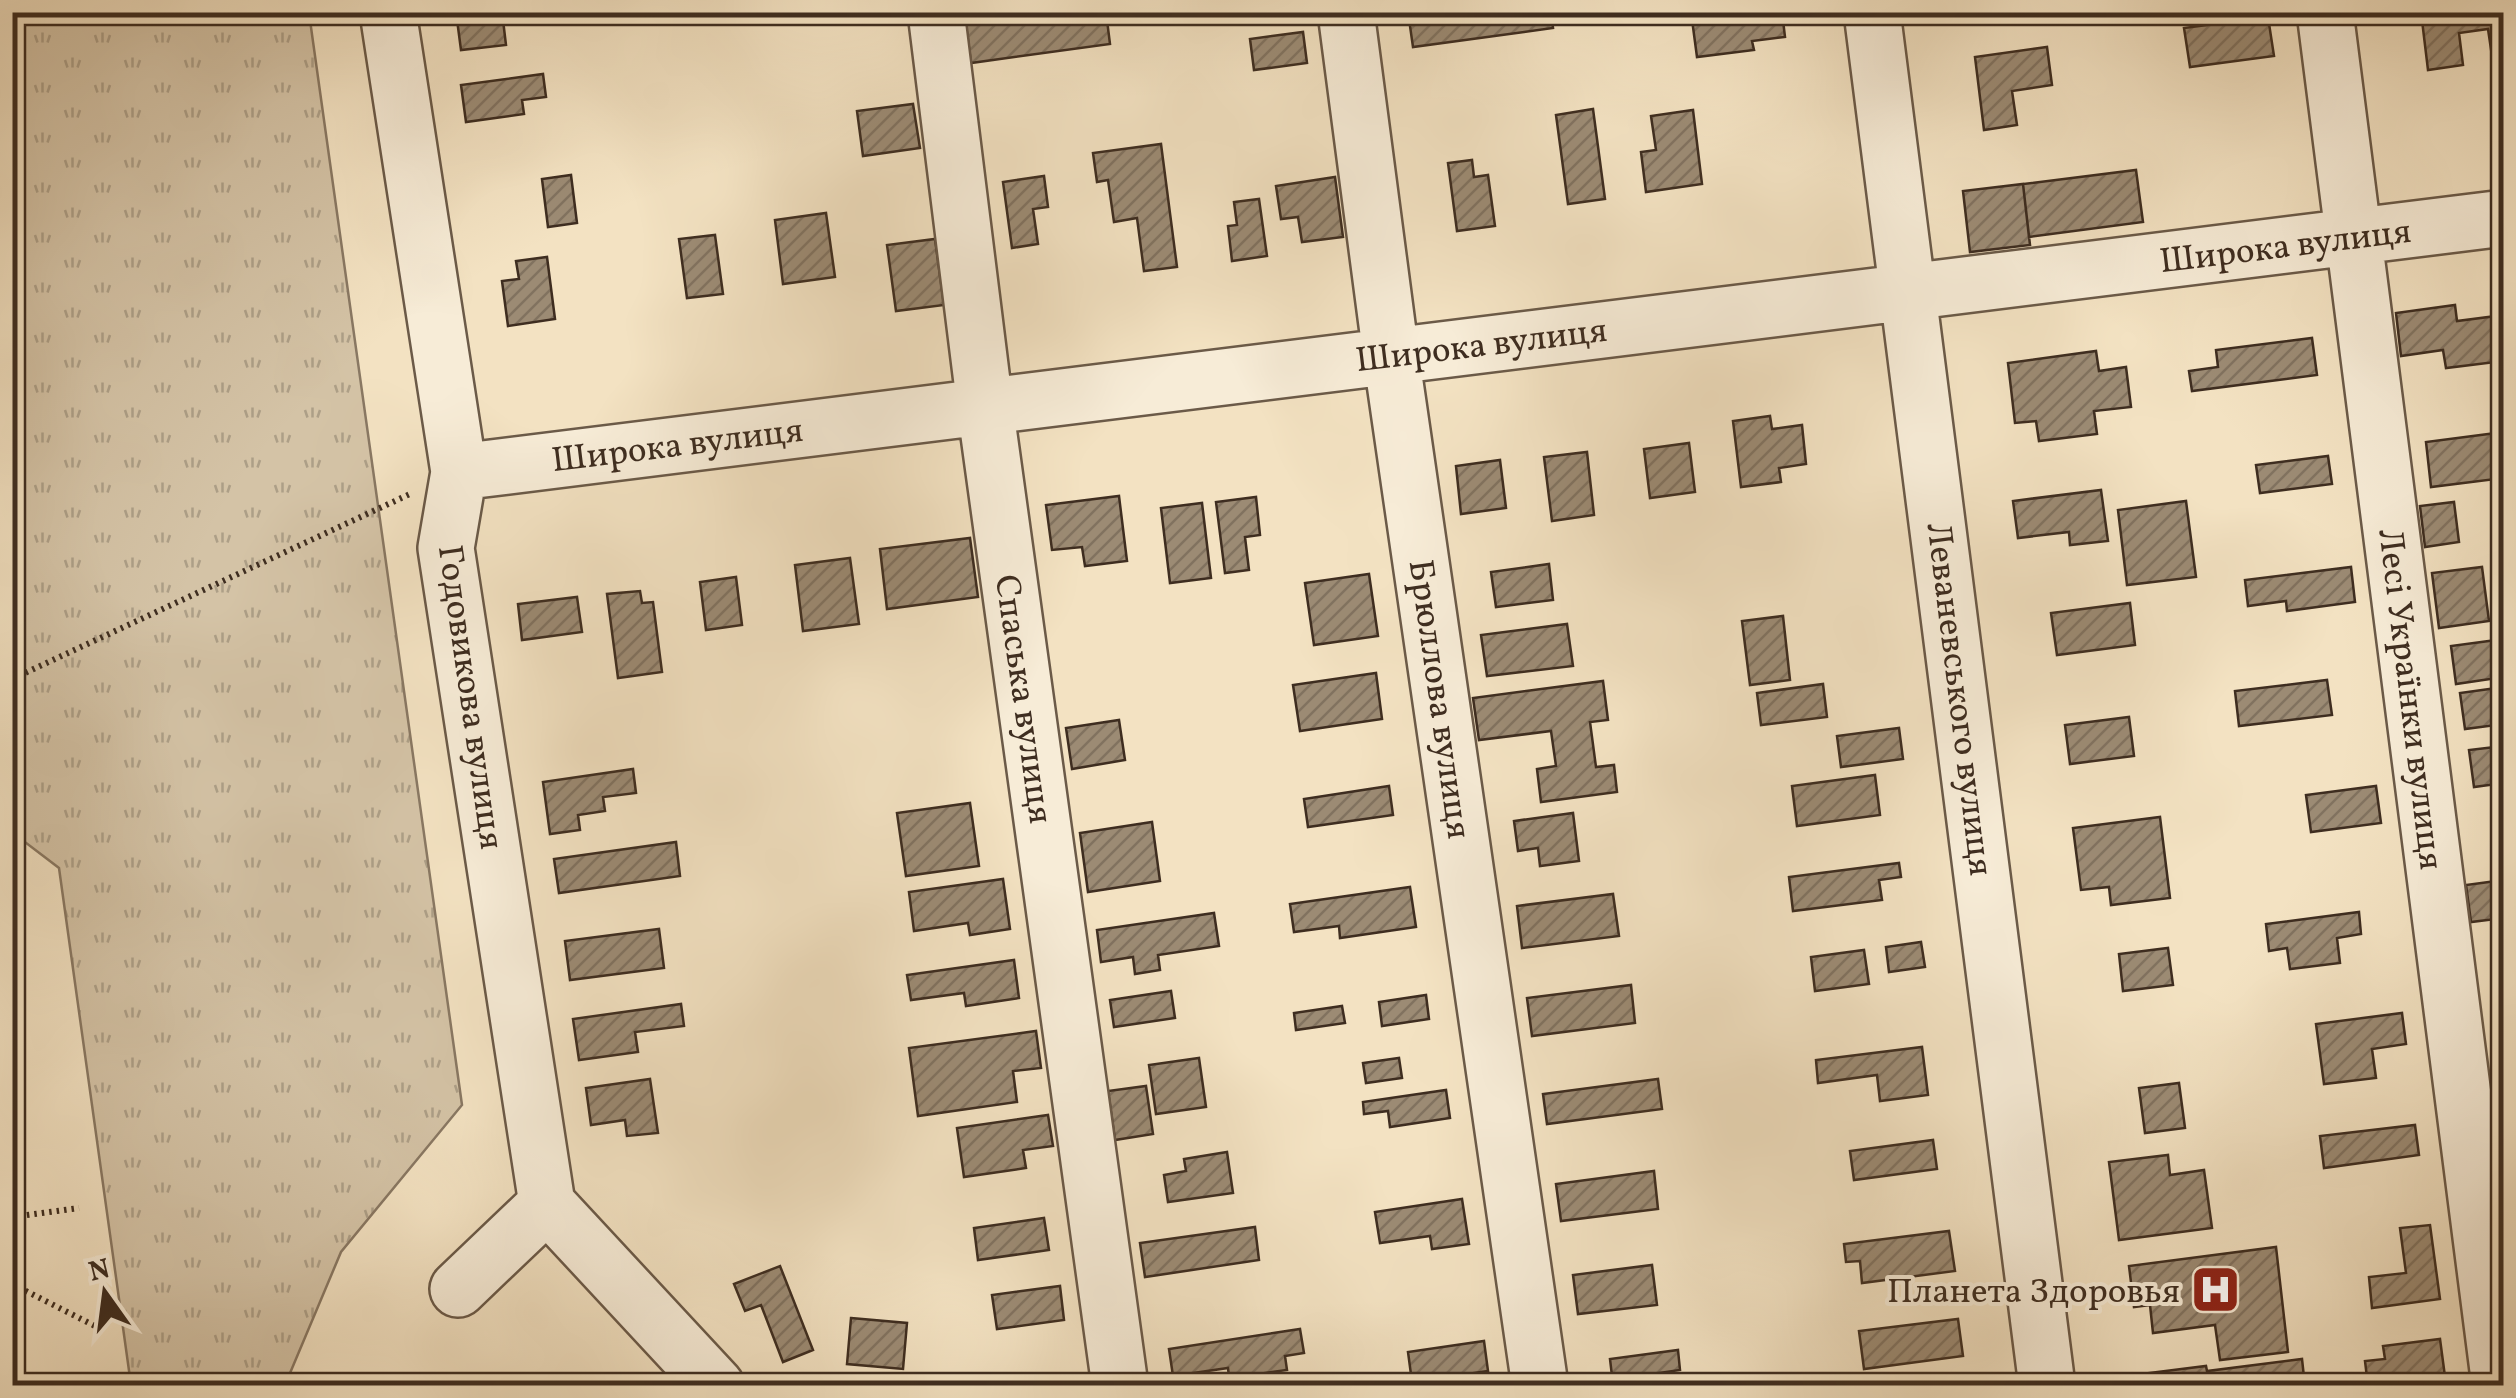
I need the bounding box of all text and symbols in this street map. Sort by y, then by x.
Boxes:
street label: Широка вулиця [2157,209,2414,287]
street label: Широка вулиця [1353,308,1610,386]
street label: Широка вулиця [549,408,806,486]
street label: Леваневського вулиця [1913,520,2004,879]
street label: Лесі Українки вулиця [2364,526,2454,873]
street label: Годовикова вулиця [424,542,514,853]
street label: Брюллова вулиця [1395,557,1481,842]
street label: Спаська вулиця [981,572,1063,827]
north arrow [55,1243,155,1343]
text: N [85,1250,114,1293]
hospital icon: Планета Здоровья [2189,1264,2241,1316]
place label: Планета Здоровья [1887,1269,2180,1317]

